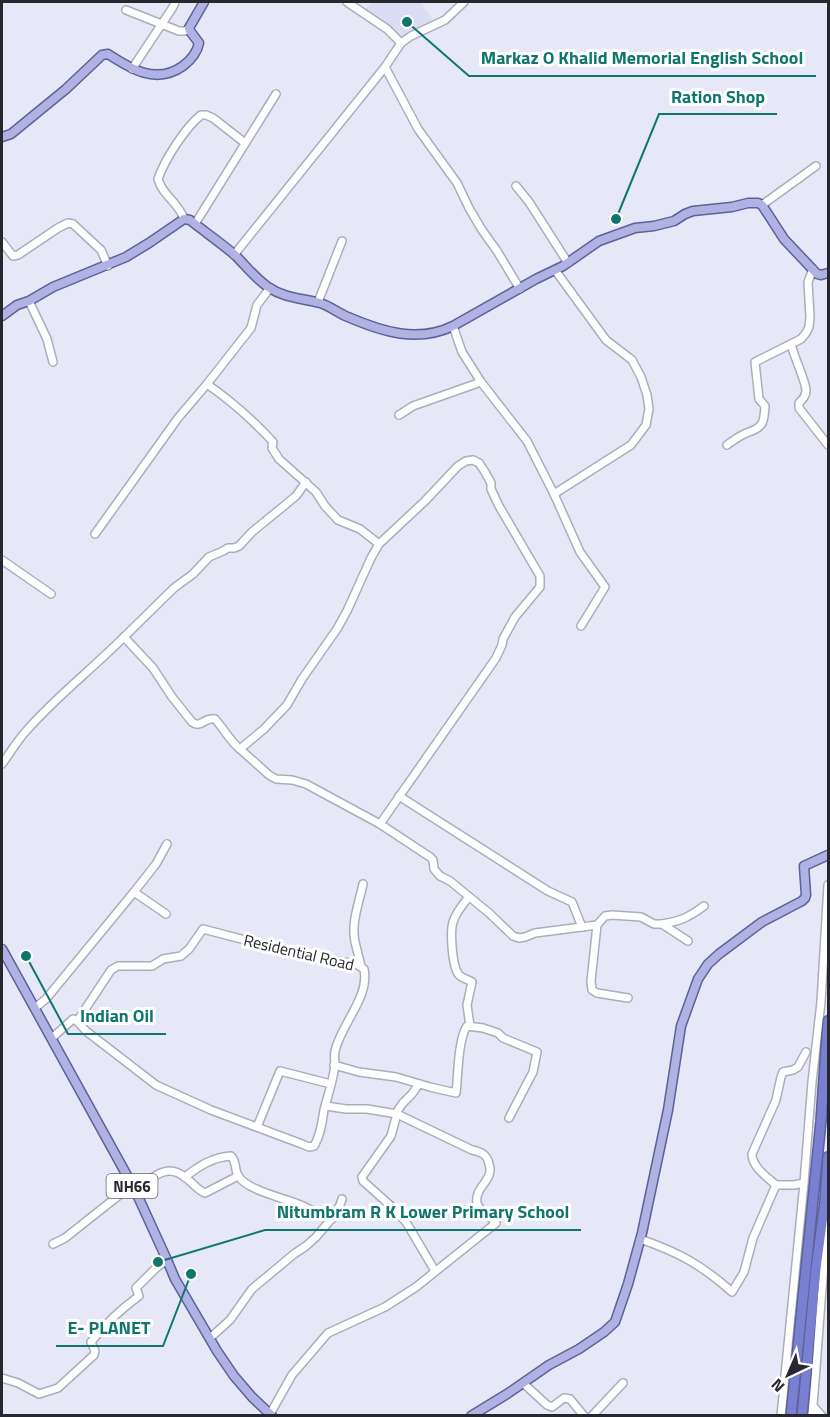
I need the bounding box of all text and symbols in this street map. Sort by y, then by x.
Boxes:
callout: Markaz O Khalid Memorial English School [469,40,816,76]
text: Markaz O Khalid Memorial English School [481,44,803,71]
callout: Ration Shop [659,78,777,114]
text: Ration Shop [671,83,765,110]
street label: Residential Road [241,928,357,976]
callout: Indian Oil [68,998,166,1034]
text: Indian Oil [80,1002,154,1029]
road number: NH66 [106,1174,158,1198]
callout: Nitumbram R K Lower Primary School [265,1194,581,1230]
text: Nitumbram R K Lower Primary School [277,1198,569,1225]
callout: E- PLANET [56,1310,163,1346]
text: E- PLANET [68,1314,151,1341]
north arrow [758,1345,818,1405]
text: N [765,1373,790,1398]

